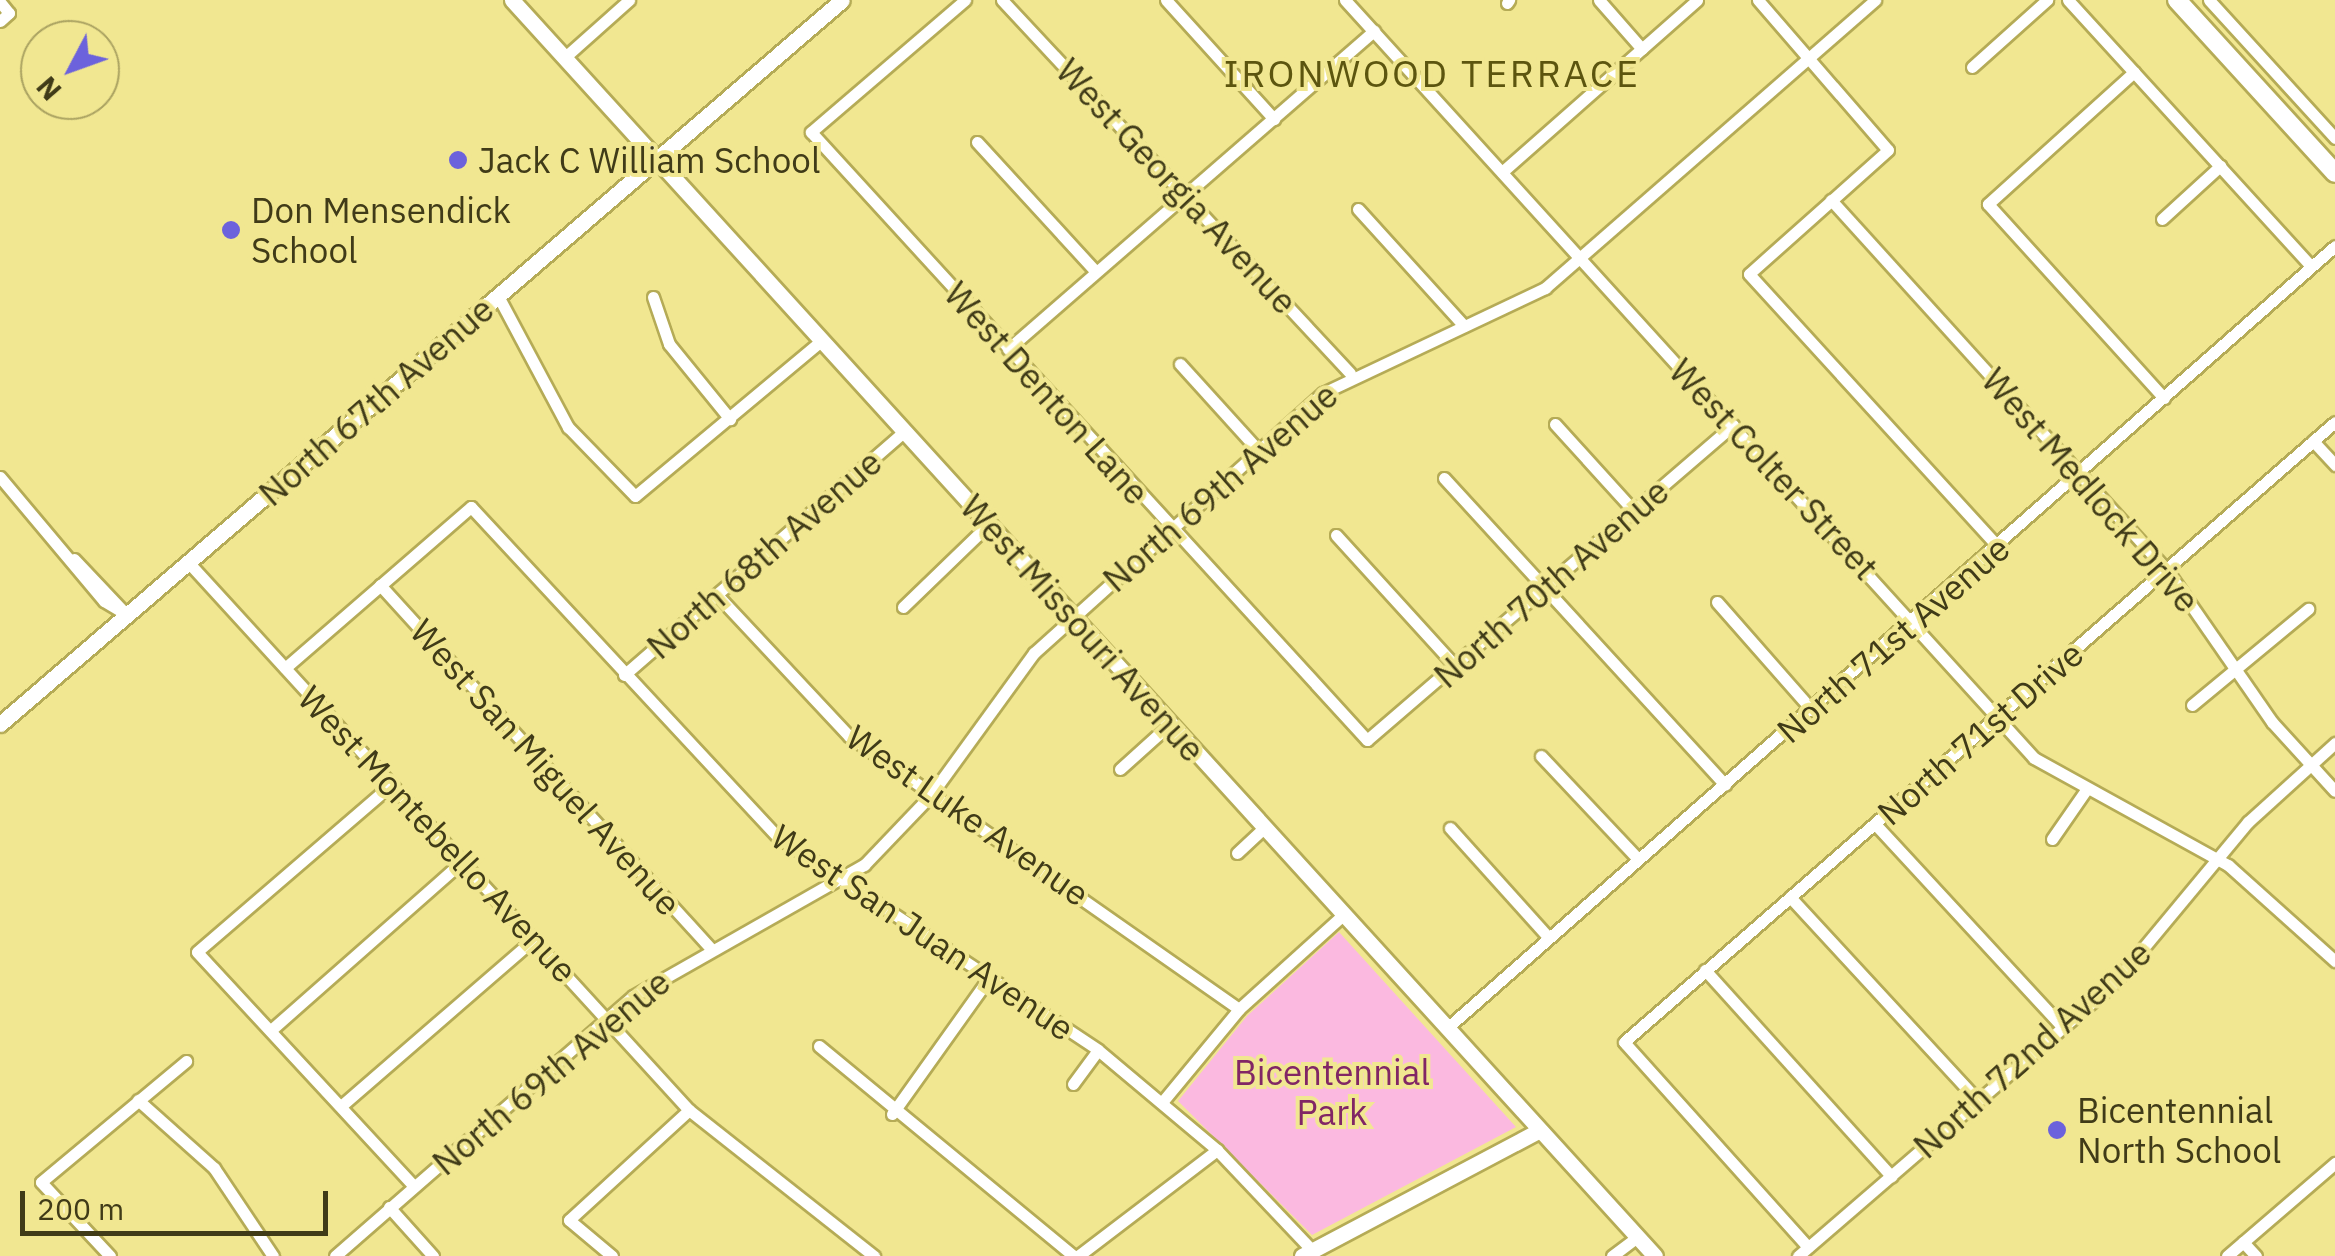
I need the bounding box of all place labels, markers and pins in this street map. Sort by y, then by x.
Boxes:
place label: Jack C William School [478,139,820,181]
marker: Jack C William School [447,149,469,171]
place label: Don Mensendick School [251,189,511,271]
marker: Don Mensendick School [220,219,242,241]
place label: Bicentennial North School [2077,1089,2281,1171]
marker: Bicentennial North School [2046,1119,2068,1141]

